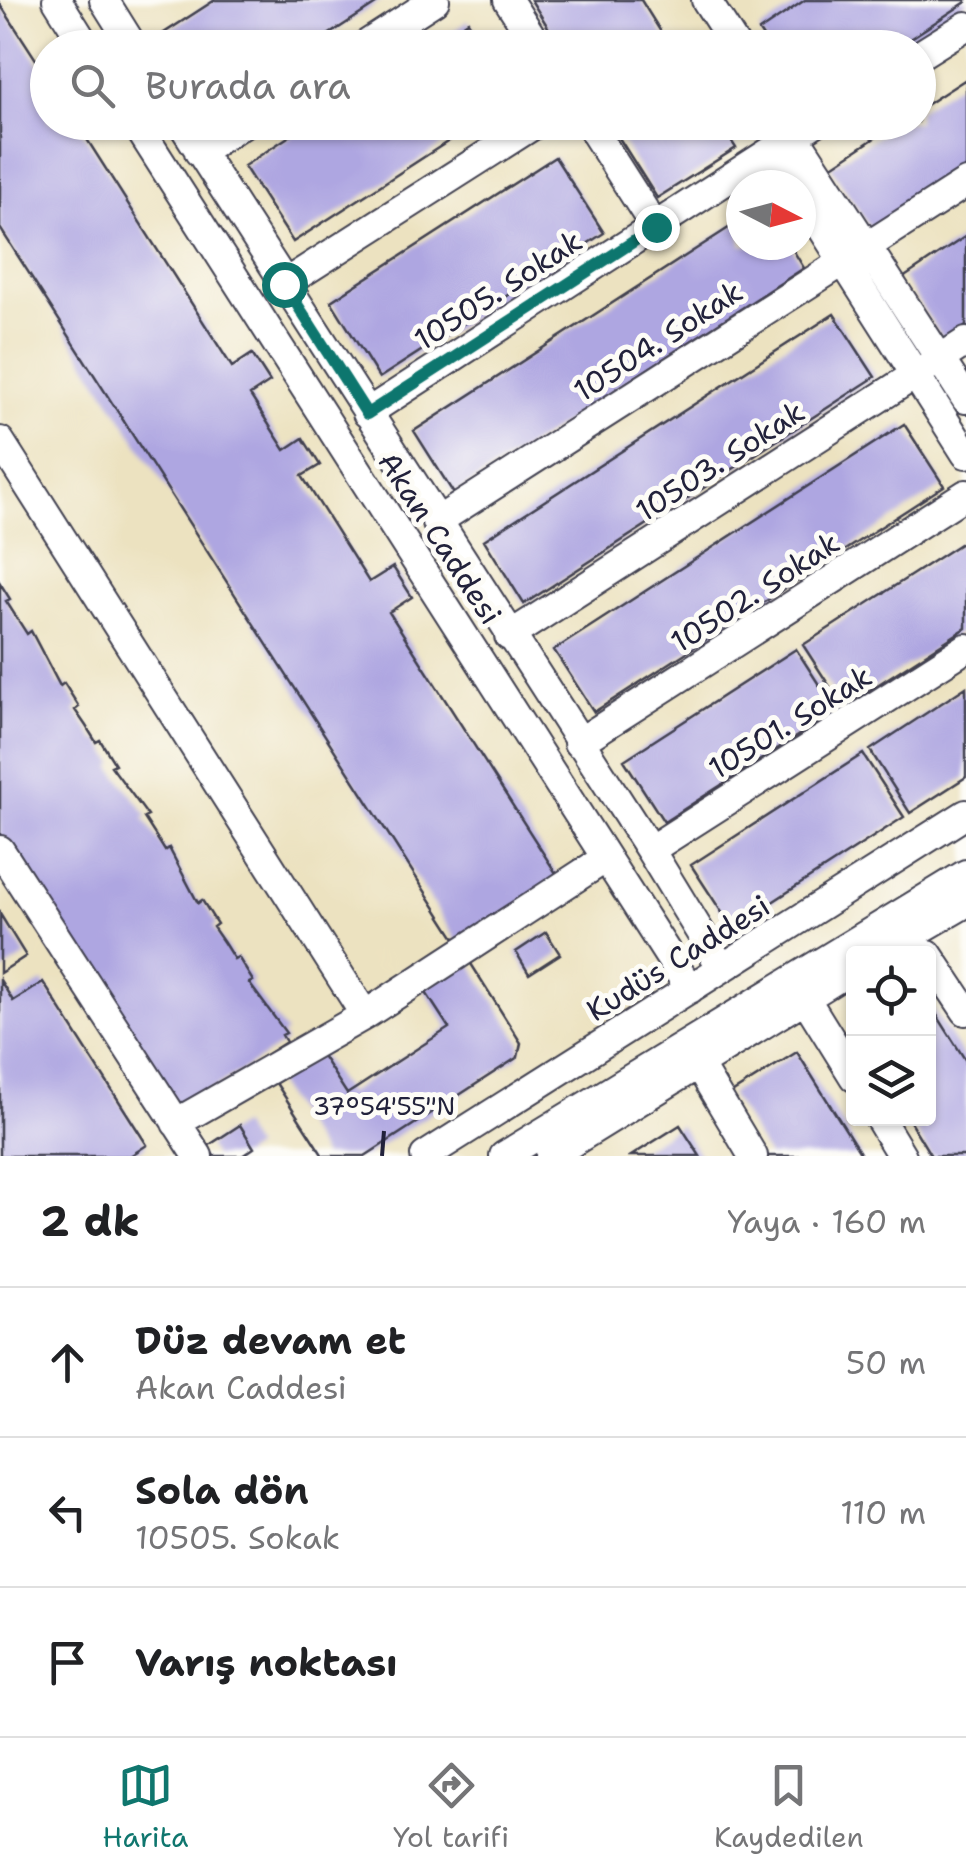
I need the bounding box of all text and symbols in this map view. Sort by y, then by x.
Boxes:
search box [30,30,936,140]
icon: search [65,58,120,113]
text: Burada ara [145,60,351,111]
north arrow [726,170,816,260]
route end [634,205,680,251]
street label: 10505. Sokak [406,220,590,360]
route start [262,262,308,308]
street label: 10504. Sokak [566,271,750,411]
street label: 10503. Sokak [628,391,812,531]
street label: Akan Caddesi [369,444,511,632]
street label: 10502. Sokak [663,522,847,662]
street label: 10501. Sokak [700,655,880,789]
street label: Kudüs Caddesi [579,885,777,1031]
map controls [846,946,936,1126]
button: locate [846,946,936,1036]
button: layers [846,1036,936,1126]
text: 37°54'55"N [313,1089,455,1123]
text: 2 dk [40,1193,140,1249]
text: Yaya · 160 m [727,1200,926,1243]
text: Düz devam et [135,1315,406,1366]
icon: ahead [40,1335,95,1390]
text: 50 m [846,1341,926,1384]
text: Akan Caddesi [135,1366,347,1409]
text: Sola dön [135,1465,309,1516]
icon: left [40,1485,95,1540]
text: 110 m [840,1491,926,1534]
text: 10505. Sokak [135,1516,340,1559]
icon: arrive [40,1635,95,1690]
text: Varış noktası [135,1637,398,1688]
tab: Harita [102,1758,188,1856]
tab: Yol tarifi [393,1758,509,1856]
tab: Kaydedilen [714,1758,864,1856]

